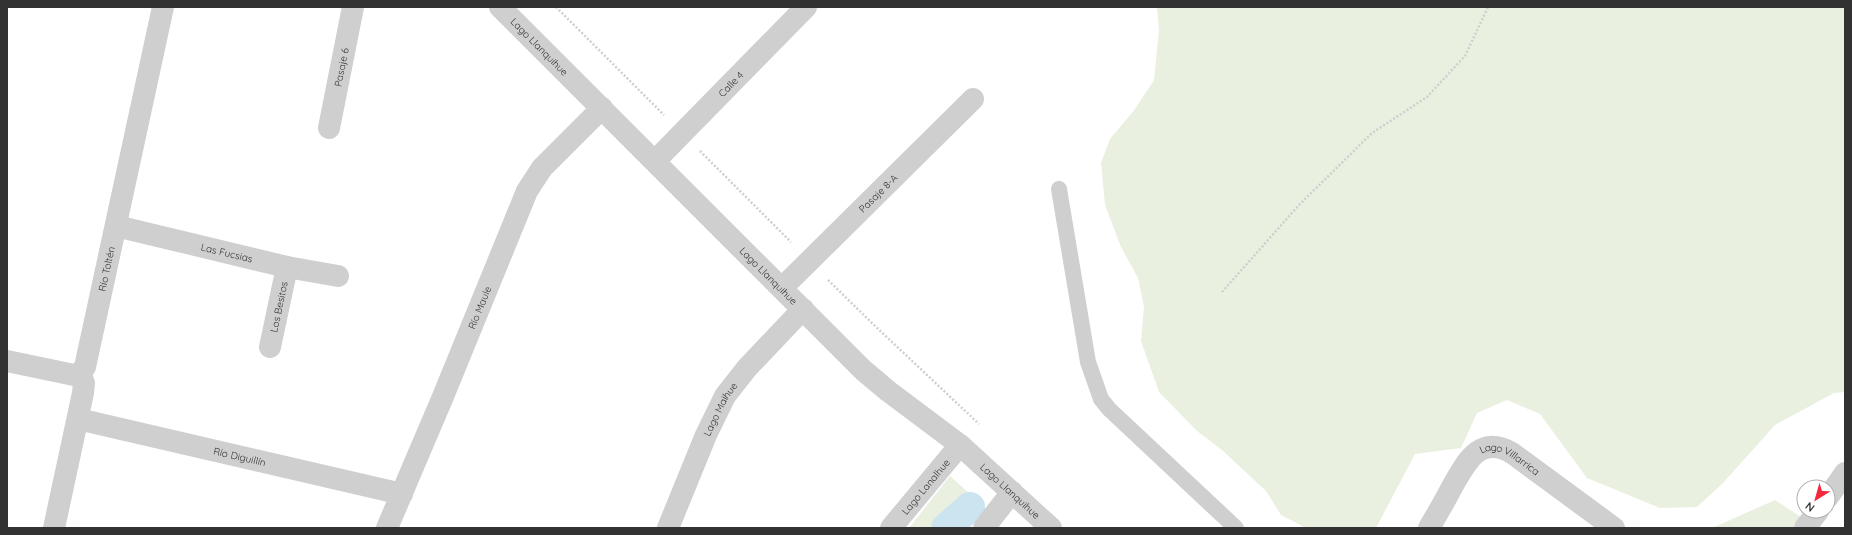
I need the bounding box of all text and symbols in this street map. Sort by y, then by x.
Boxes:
street label: Lago Llanquihue [508,15,572,79]
street label: Pasaje 6 [331,46,351,88]
street label: Calle 4 [715,68,746,99]
street label: Pasaje 8-A [856,171,901,215]
street label: Las Fucsias [200,240,254,265]
street label: Lago Llanquihue [737,244,801,308]
street label: Río Toltén [95,245,117,293]
street label: Los Besitos [267,280,290,334]
street label: Río Maule [465,284,494,331]
street label: Lago Maihue [700,379,740,438]
street label: Lago Villarrica [1477,440,1542,478]
street label: Río Diguillín [212,444,267,469]
street label: Lago Lanalhue [899,456,953,517]
street label: Lago Llanquihue [978,460,1043,522]
north arrow [1796,479,1836,519]
text: N [1803,499,1817,515]

